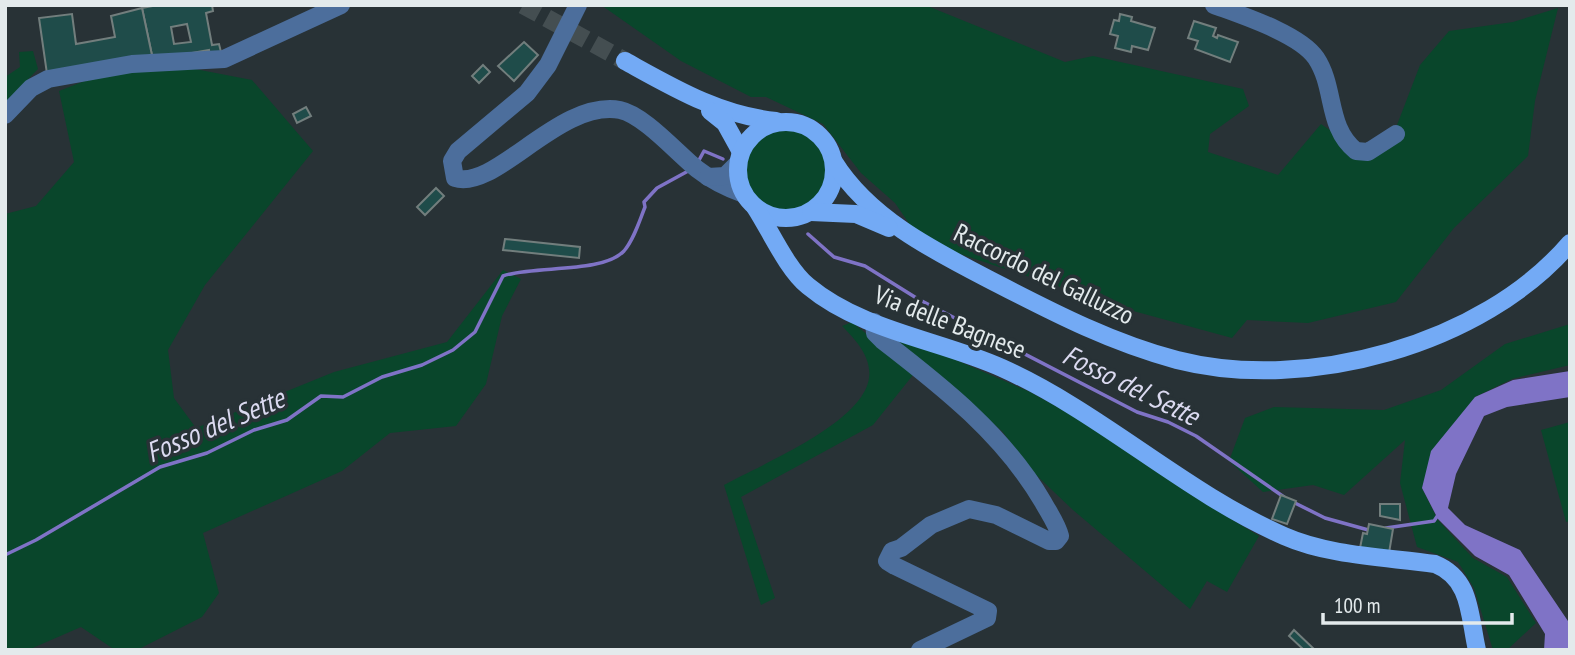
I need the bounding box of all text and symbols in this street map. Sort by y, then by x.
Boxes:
street label: Raccordo del Galluzzo [949,216,1140,331]
street label: Via delle Bagnese [869,277,1031,366]
water label: Fosso del Sette [1057,336,1208,434]
water label: Fosso del Sette [140,378,292,470]
scale bar [1323,582,1512,626]
text: 100 m [1334,592,1380,619]

